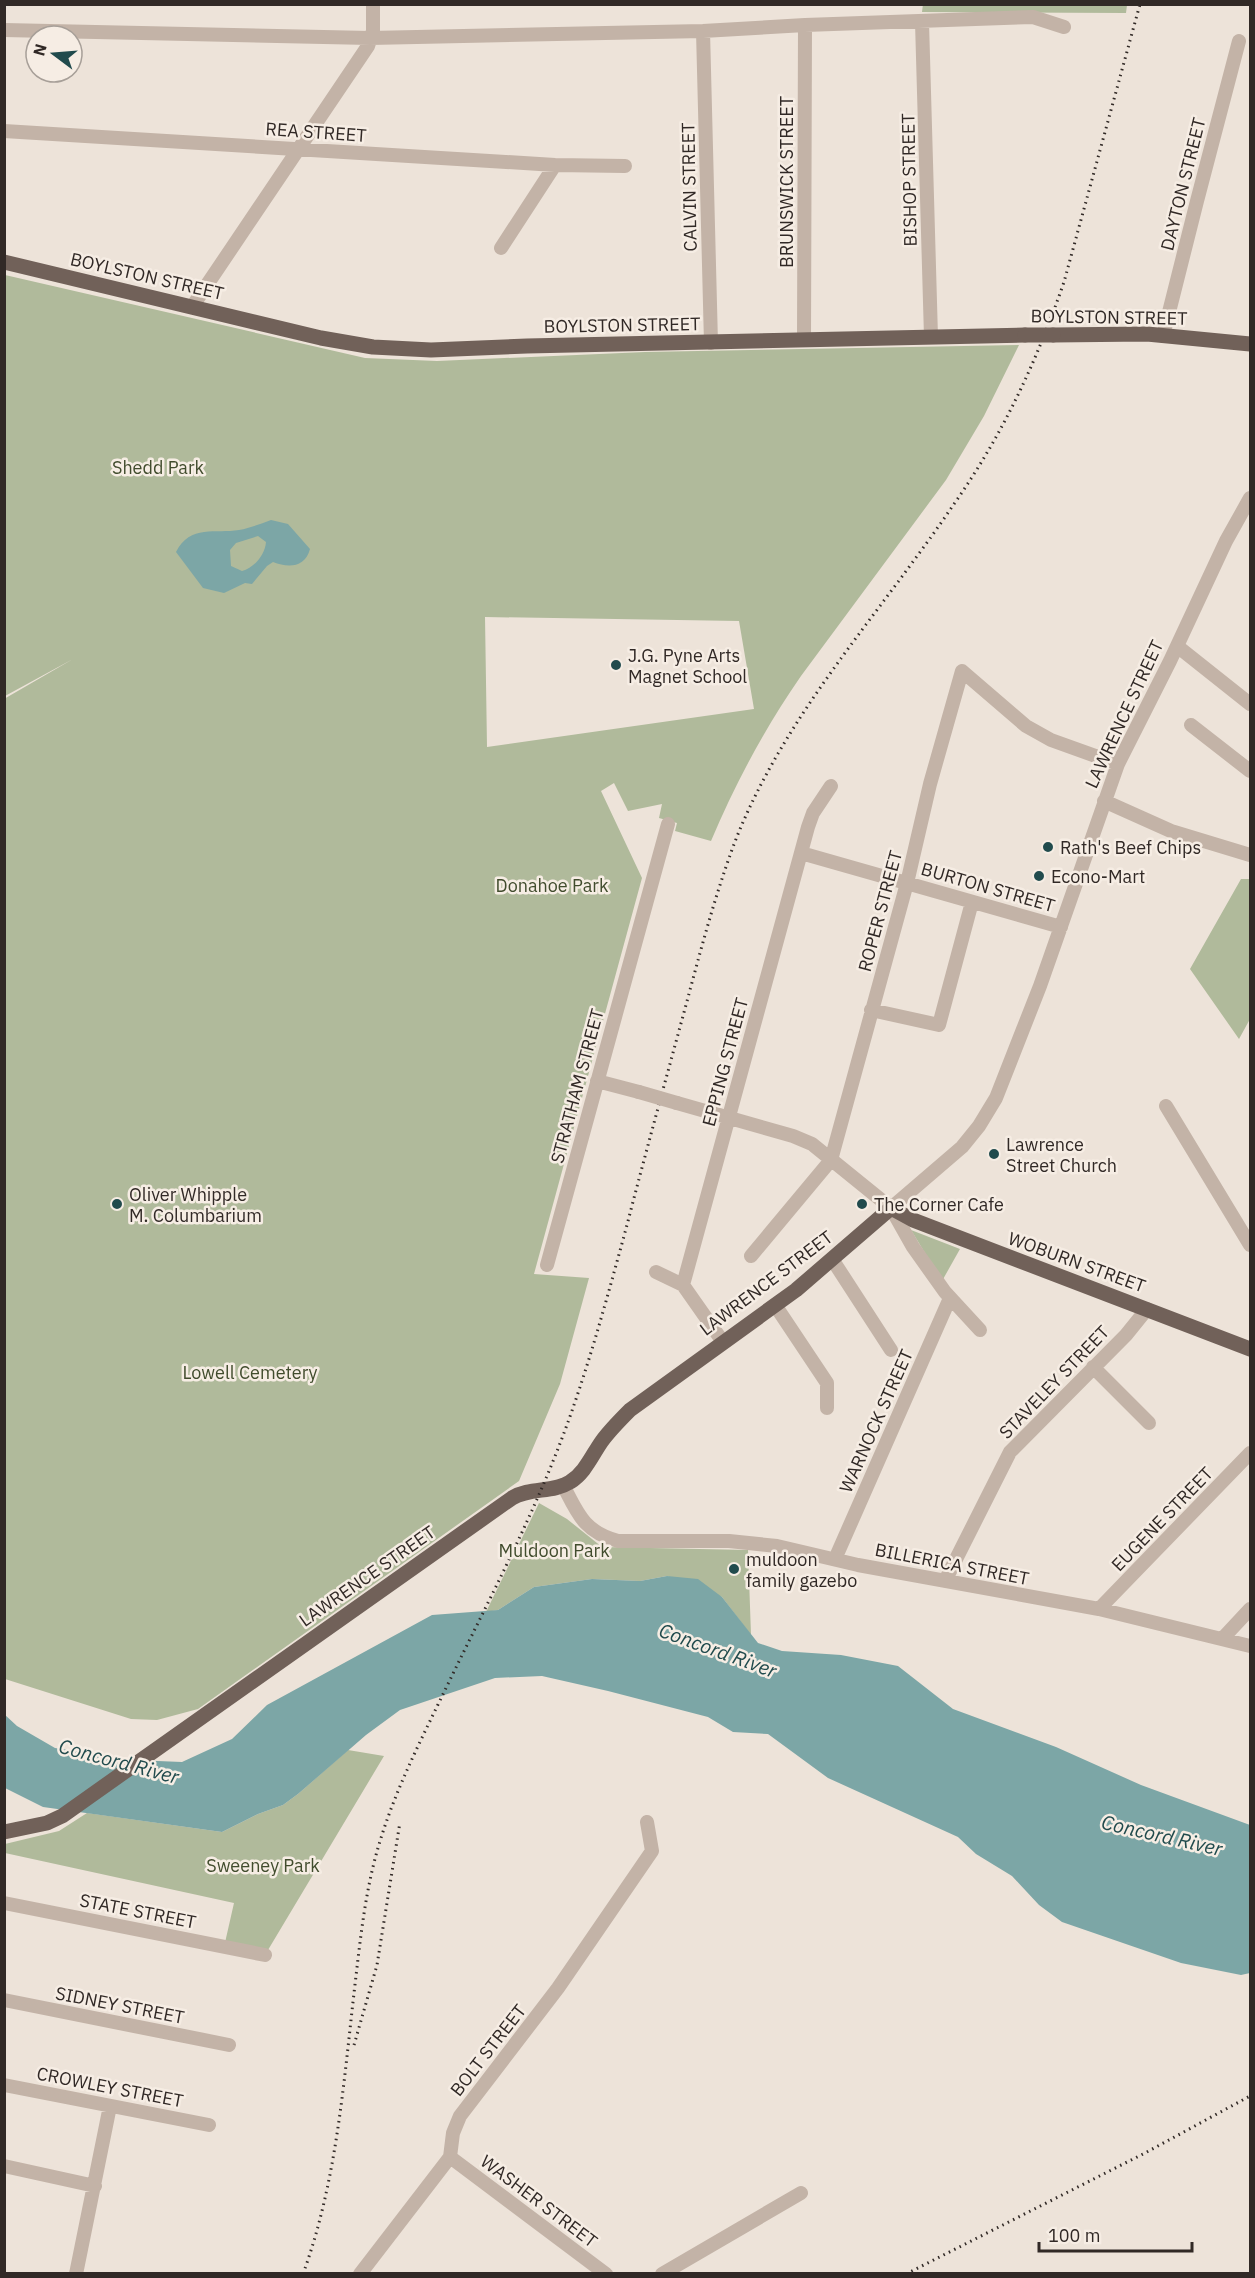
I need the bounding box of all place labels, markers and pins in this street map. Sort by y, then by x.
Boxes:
place label: J.G. Pyne Arts Magnet School [628,644,747,688]
marker: J.G. Pyne Arts Magnet School [609,658,623,672]
place label: Rath's Beef Chips [1060,836,1201,859]
marker: Rath's Beef Chips [1041,840,1055,854]
place label: Econo-Mart [1051,865,1145,888]
marker: Econo-Mart [1032,869,1046,883]
place label: Lawrence Street Church [1006,1133,1117,1177]
marker: Lawrence Street Church [987,1147,1001,1161]
place label: Oliver Whipple M. Columbarium [129,1183,262,1227]
place label: The Corner Cafe [874,1193,1004,1216]
marker: Oliver Whipple M. Columbarium [110,1197,124,1211]
marker: The Corner Cafe [855,1197,869,1211]
place label: muldoon family gazebo [746,1548,857,1592]
marker: muldoon family gazebo [727,1562,741,1576]

